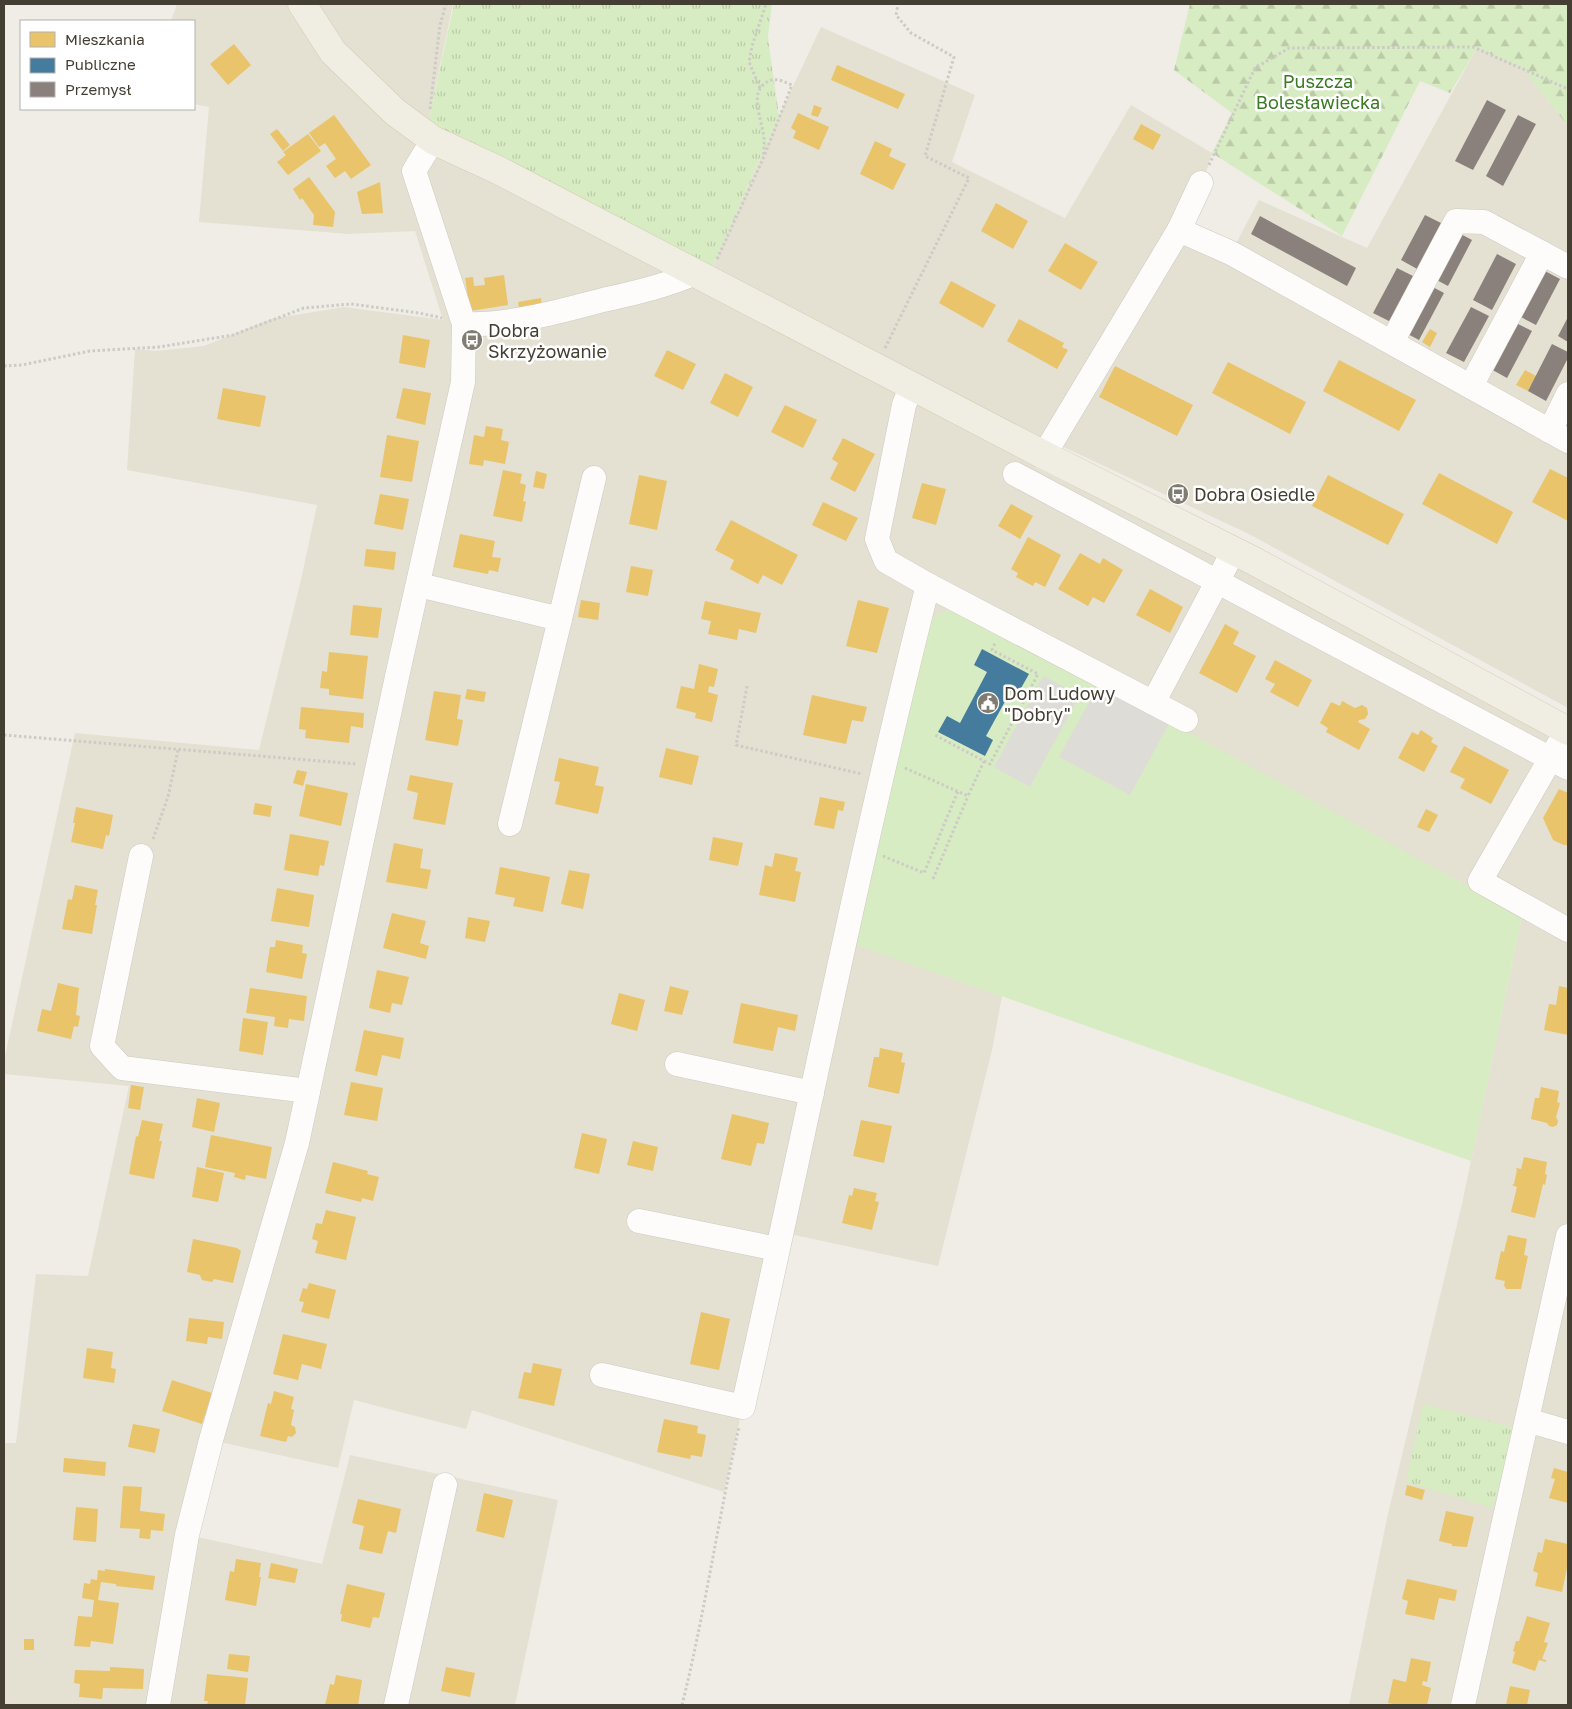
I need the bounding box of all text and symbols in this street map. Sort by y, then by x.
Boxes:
legend [20,20,195,110]
text: Mieszkania [65,30,145,48]
text: Publiczne [65,55,136,73]
park label: Puszcza Bolesławiecka [1256,70,1380,113]
text: Przemysł [65,80,132,98]
place label: Dobra Skrzyżowanie [488,319,607,362]
bus stop icon: Dobra Skrzyżowanie [460,328,484,352]
bus stop icon: Dobra Osiedle [1166,482,1190,506]
place label: Dobra Osiedle [1194,483,1315,505]
place label: Dom Ludowy "Dobry" [1004,682,1115,725]
public building icon: Dom Ludowy "Dobry" [976,691,1000,715]

